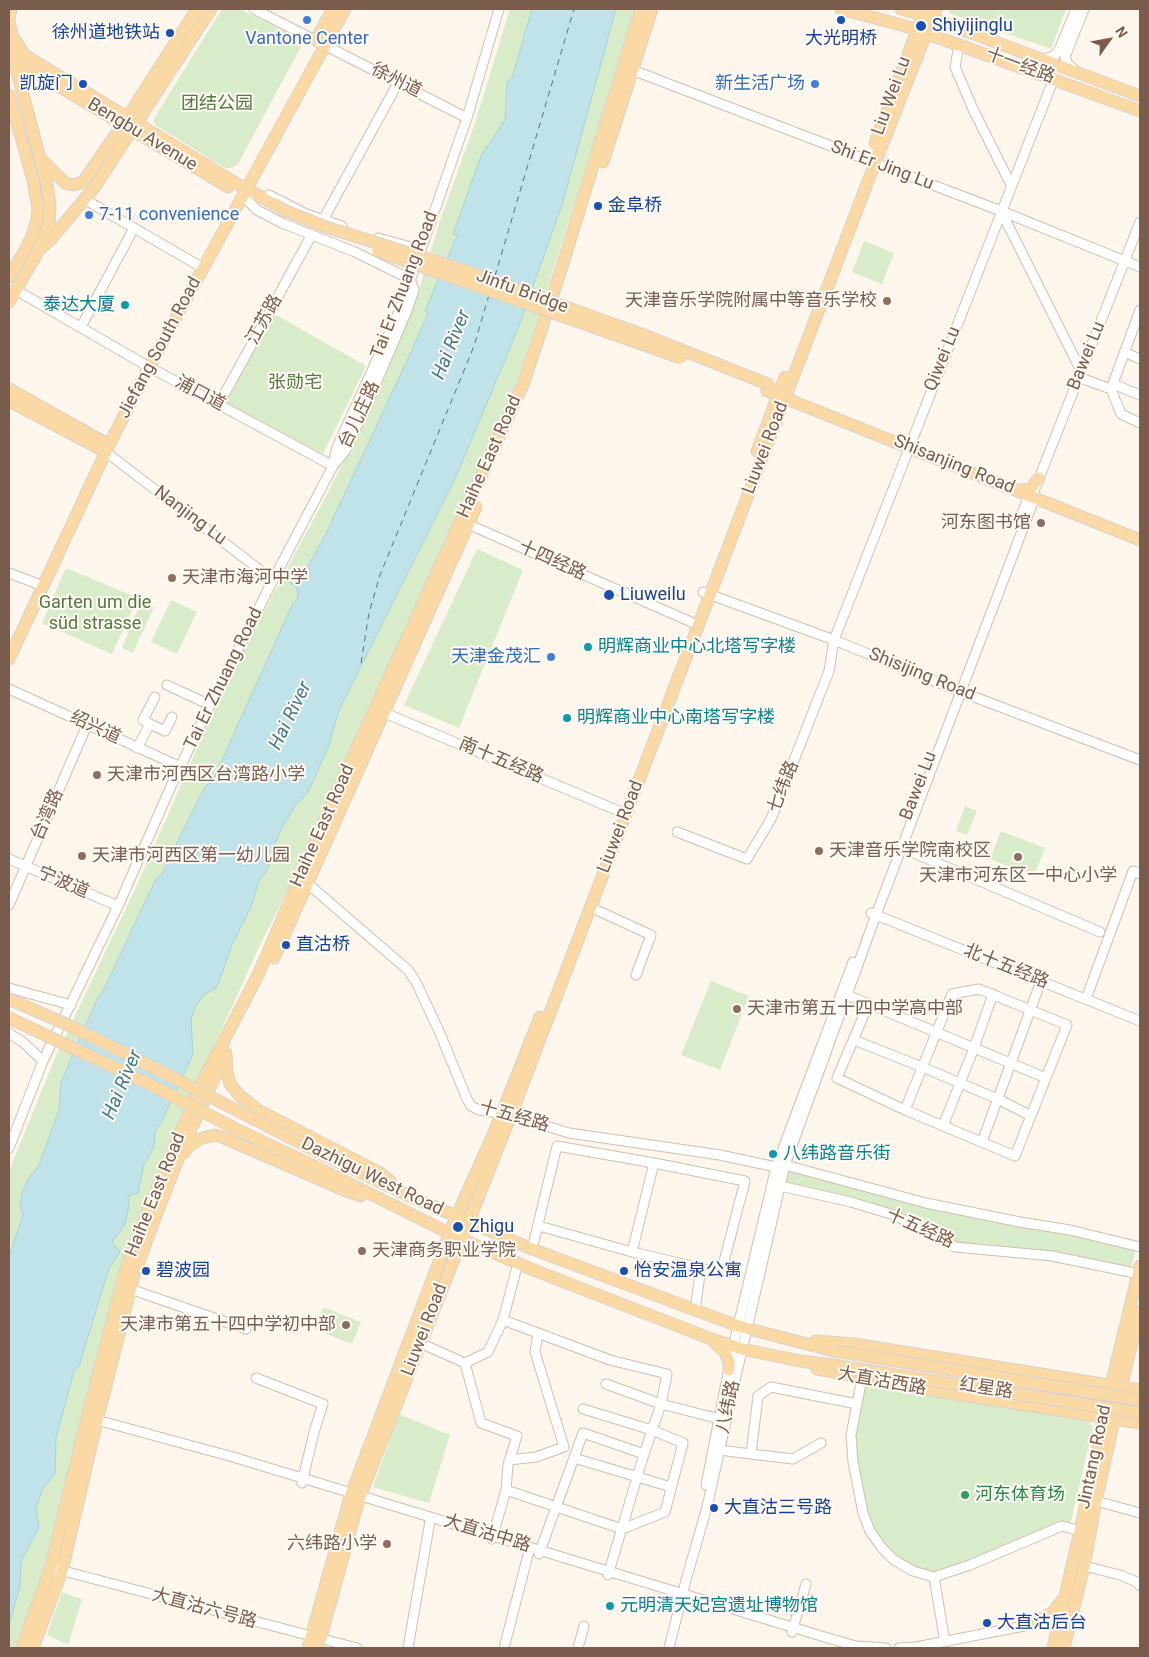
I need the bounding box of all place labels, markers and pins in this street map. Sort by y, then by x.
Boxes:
marker: Vantone Center [301,14,313,26]
marker: 大光明桥 [835,14,847,26]
place label: Shiyijinglu [932,15,1013,37]
marker: Shiyijinglu [914,19,928,33]
place label: 徐州道地铁站 [52,22,160,44]
marker: 徐州道地铁站 [164,27,176,39]
place label: Vantone Center [245,28,369,50]
place label: 大光明桥 [805,28,877,50]
place label: 凯旋门 [19,73,73,95]
place label: 新生活广场 [715,73,805,95]
marker: 凯旋门 [77,78,89,90]
marker: 新生活广场 [809,78,821,90]
place label: 金阜桥 [608,195,662,217]
marker: 金阜桥 [592,200,604,212]
place label: 7-11 convenience [99,204,239,226]
marker: 7-11 convenience [83,209,95,221]
place label: 天津音乐学院附属中等音乐学校 [625,290,877,312]
place label: 泰达大厦 [43,294,115,316]
marker: 天津音乐学院附属中等音乐学校 [881,295,893,307]
marker: 泰达大厦 [119,299,131,311]
place label: 河东图书馆 [941,512,1031,534]
marker: 河东图书馆 [1035,517,1047,529]
place label: 天津市海河中学 [182,567,308,589]
marker: 天津市海河中学 [166,572,178,584]
place label: Liuweilu [620,584,686,606]
marker: Liuweilu [602,588,616,602]
place label: 明辉商业中心北塔写字楼 [598,636,796,658]
marker: 明辉商业中心北塔写字楼 [582,641,594,653]
place label: 天津金茂汇 [451,646,541,668]
marker: 天津金茂汇 [545,651,557,663]
place label: 明辉商业中心南塔写字楼 [577,707,775,729]
marker: 明辉商业中心南塔写字楼 [561,712,573,724]
place label: 天津市河西区台湾路小学 [107,764,305,786]
marker: 天津市河西区台湾路小学 [91,769,103,781]
place label: 天津音乐学院南校区 [829,840,991,862]
place label: 天津市河西区第一幼儿园 [92,845,290,867]
marker: 天津音乐学院南校区 [813,845,825,857]
marker: 天津市河西区第一幼儿园 [76,850,88,862]
marker: 天津市河东区一中心小学 [1012,851,1024,863]
place label: 天津市河东区一中心小学 [919,865,1117,887]
place label: 直沽桥 [296,934,350,956]
marker: 直沽桥 [280,939,292,951]
place label: 天津市第五十四中学高中部 [747,998,963,1020]
marker: 天津市第五十四中学高中部 [731,1003,743,1015]
place label: 八纬路音乐街 [783,1143,891,1165]
marker: 八纬路音乐街 [767,1148,779,1160]
place label: Zhigu [469,1216,514,1238]
marker: Zhigu [451,1220,465,1234]
place label: 天津商务职业学院 [372,1240,516,1262]
marker: 天津商务职业学院 [356,1245,368,1257]
place label: 碧波园 [156,1260,210,1282]
place label: 怡安温泉公寓 [634,1260,742,1282]
marker: 碧波园 [140,1265,152,1277]
marker: 怡安温泉公寓 [618,1265,630,1277]
place label: 天津市第五十四中学初中部 [120,1314,336,1336]
marker: 天津市第五十四中学初中部 [340,1319,352,1331]
place label: 河东体育场 [975,1484,1065,1506]
marker: 河东体育场 [959,1489,971,1501]
place label: 大直沽三号路 [724,1497,832,1519]
marker: 大直沽三号路 [708,1502,720,1514]
place label: 六纬路小学 [287,1533,377,1555]
marker: 六纬路小学 [381,1538,393,1550]
place label: 元明清天妃宫遗址博物馆 [620,1595,818,1617]
marker: 元明清天妃宫遗址博物馆 [604,1600,616,1612]
place label: 大直沽后台 [997,1612,1087,1634]
marker: 大直沽后台 [981,1617,993,1629]

